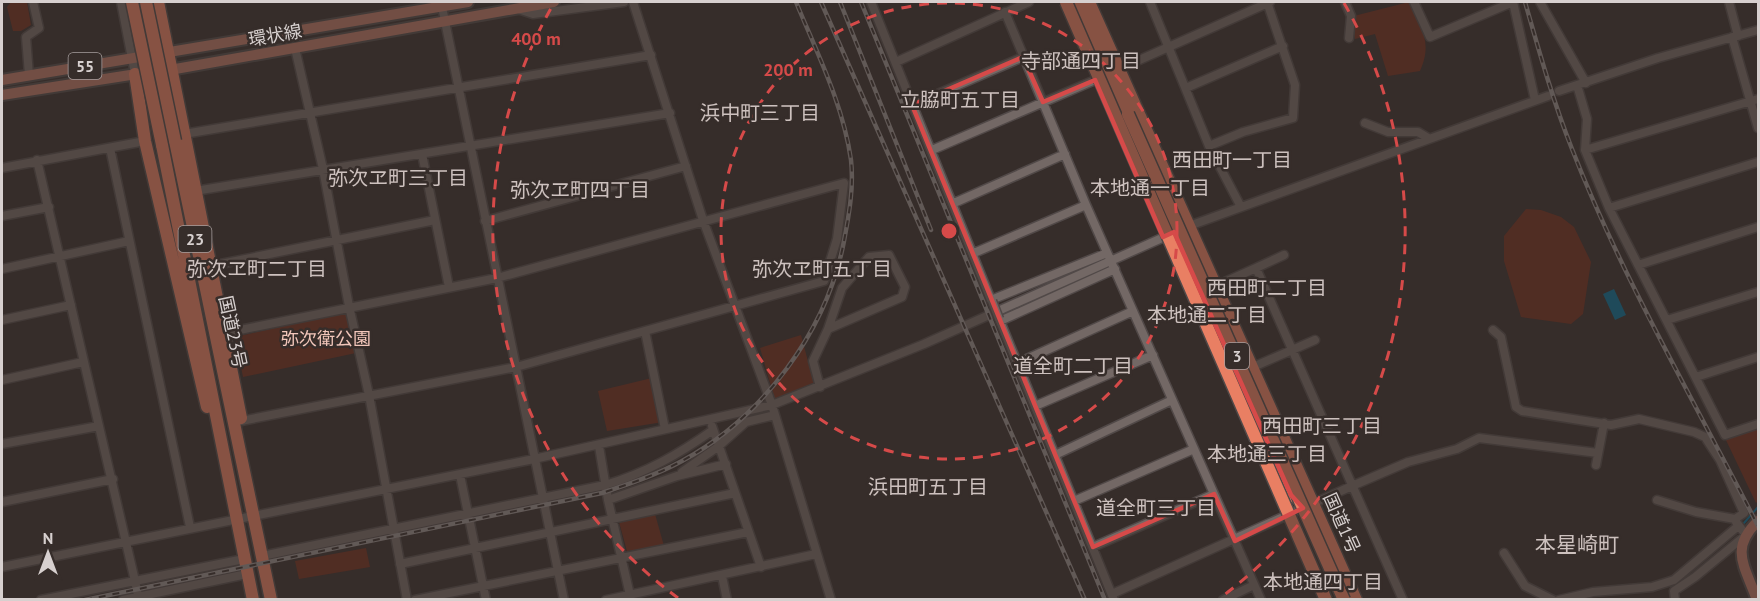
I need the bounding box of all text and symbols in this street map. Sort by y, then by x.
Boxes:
street label: 環状線 [246,19,304,51]
text: 400 m [511,27,561,50]
district label: 寺部通四丁目 [1021,48,1141,74]
road number: 55 [68,53,101,79]
text: 200 m [763,58,813,81]
district label: 立脇町五丁目 [900,87,1020,113]
district label: 浜中町三丁目 [700,100,820,126]
district label: 西田町一丁目 [1172,147,1292,173]
district label: 弥次ヱ町三丁目 [328,165,468,191]
district label: 本地通一丁目 [1090,175,1210,201]
district label: 弥次ヱ町四丁目 [510,177,650,203]
centre of rings [939,221,959,241]
road number: 23 [178,226,212,252]
district label: 弥次ヱ町二丁目 [187,256,327,282]
district label: 弥次ヱ町五丁目 [752,256,892,282]
district label: 西田町二丁目 [1207,275,1327,301]
street label: 国道23号 [214,294,252,370]
district label: 本地通二丁目 [1147,302,1267,328]
park label: 弥次衛公園 [281,327,371,350]
road number: 3 [1225,343,1249,369]
district label: 道全町二丁目 [1013,353,1133,379]
district label: 西田町三丁目 [1262,413,1382,439]
district label: 本地通三丁目 [1207,441,1327,467]
district label: 浜田町五丁目 [868,474,988,500]
street label: 国道1号 [1319,489,1365,557]
district label: 道全町三丁目 [1096,495,1216,521]
north arrow [18,523,78,583]
text: N [43,528,53,548]
district label: 本星崎町 [1535,531,1619,558]
district label: 本地通四丁目 [1263,569,1383,595]

